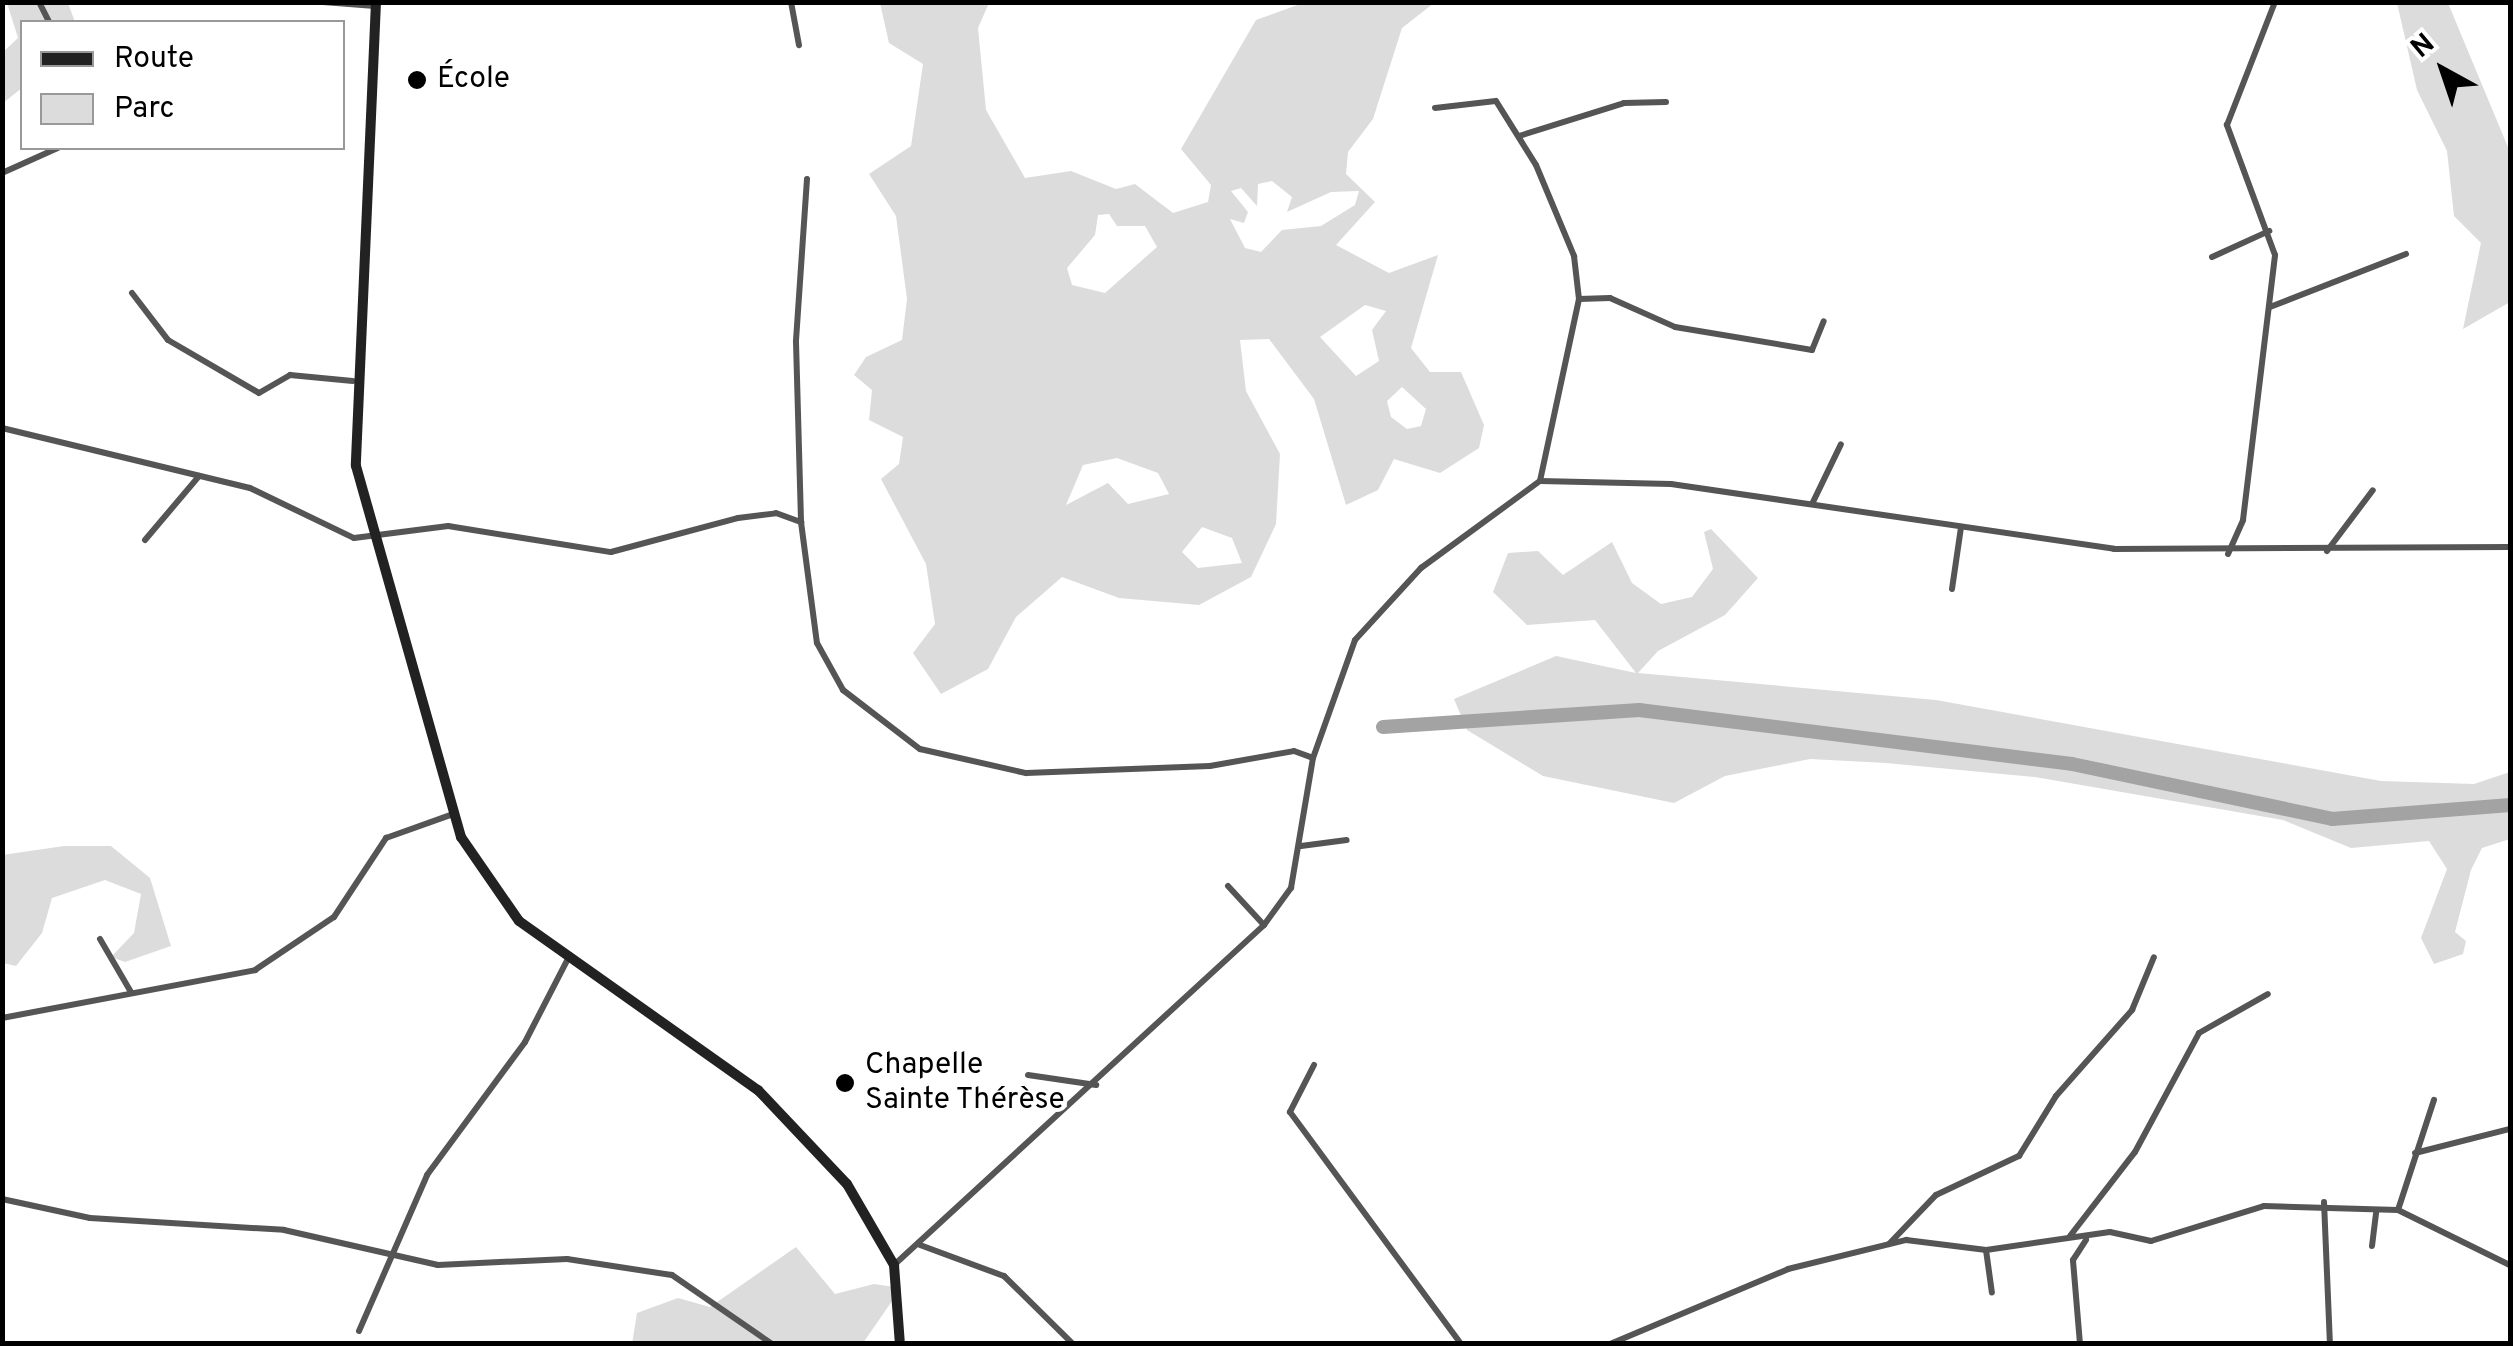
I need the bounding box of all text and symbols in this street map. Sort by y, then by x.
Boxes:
legend [20,20,345,150]
north arrow [2393,20,2493,120]
text: N [2404,27,2443,67]
text: Route [114,41,194,78]
place label: École [437,62,510,98]
marker: École [406,69,428,91]
text: Parc [114,91,174,128]
place label: Chapelle Sainte Thérèse [865,1048,1066,1118]
marker: Chapelle Sainte Thérèse [834,1072,856,1094]

